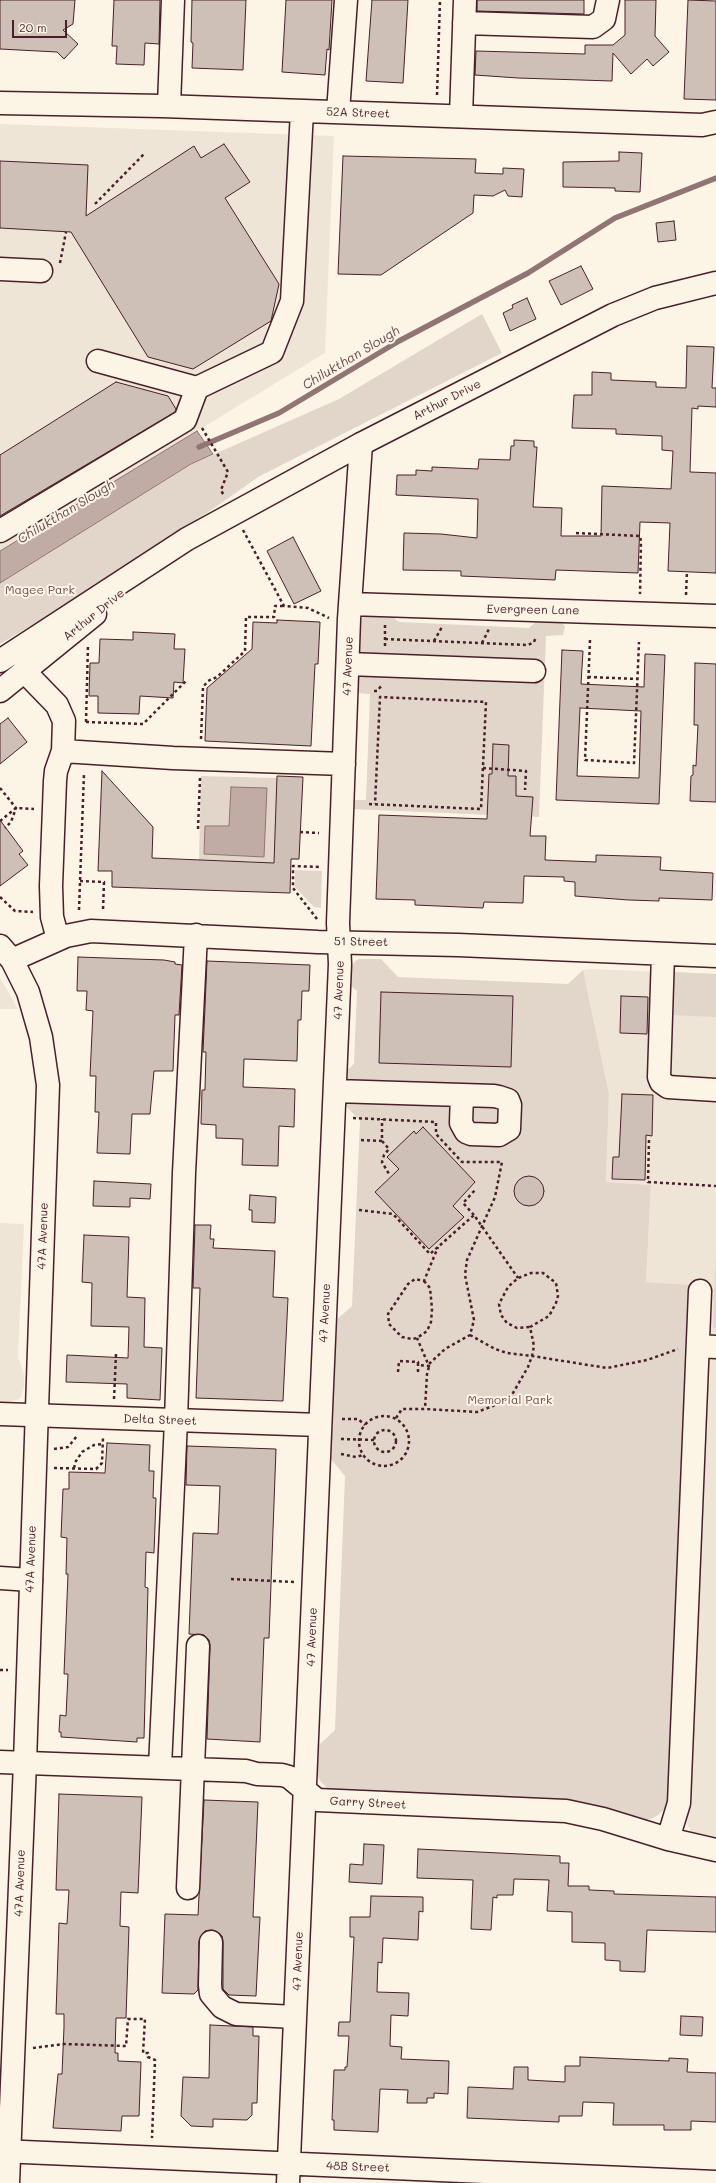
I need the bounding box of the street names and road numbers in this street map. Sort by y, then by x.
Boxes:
street label: 52A Street [326,105,390,121]
street label: Arthur Drive [411,377,483,423]
street label: Arthur Drive [61,586,127,644]
street label: Evergreen Lane [486,602,580,618]
street label: 47 Avenue [340,636,356,696]
street label: 51 Street [334,934,388,950]
street label: 47 Avenue [331,960,347,1020]
street label: 47A Avenue [35,1202,51,1270]
street label: 47 Avenue [316,1283,334,1343]
street label: Delta Street [123,1412,197,1428]
street label: 47A Avenue [23,1525,39,1593]
street label: 47 Avenue [304,1607,320,1667]
street label: Garry Street [329,1794,407,1812]
street label: 47A Avenue [12,1849,28,1917]
street label: 47 Avenue [290,1931,306,1991]
street label: 48B Street [326,2159,390,2175]

